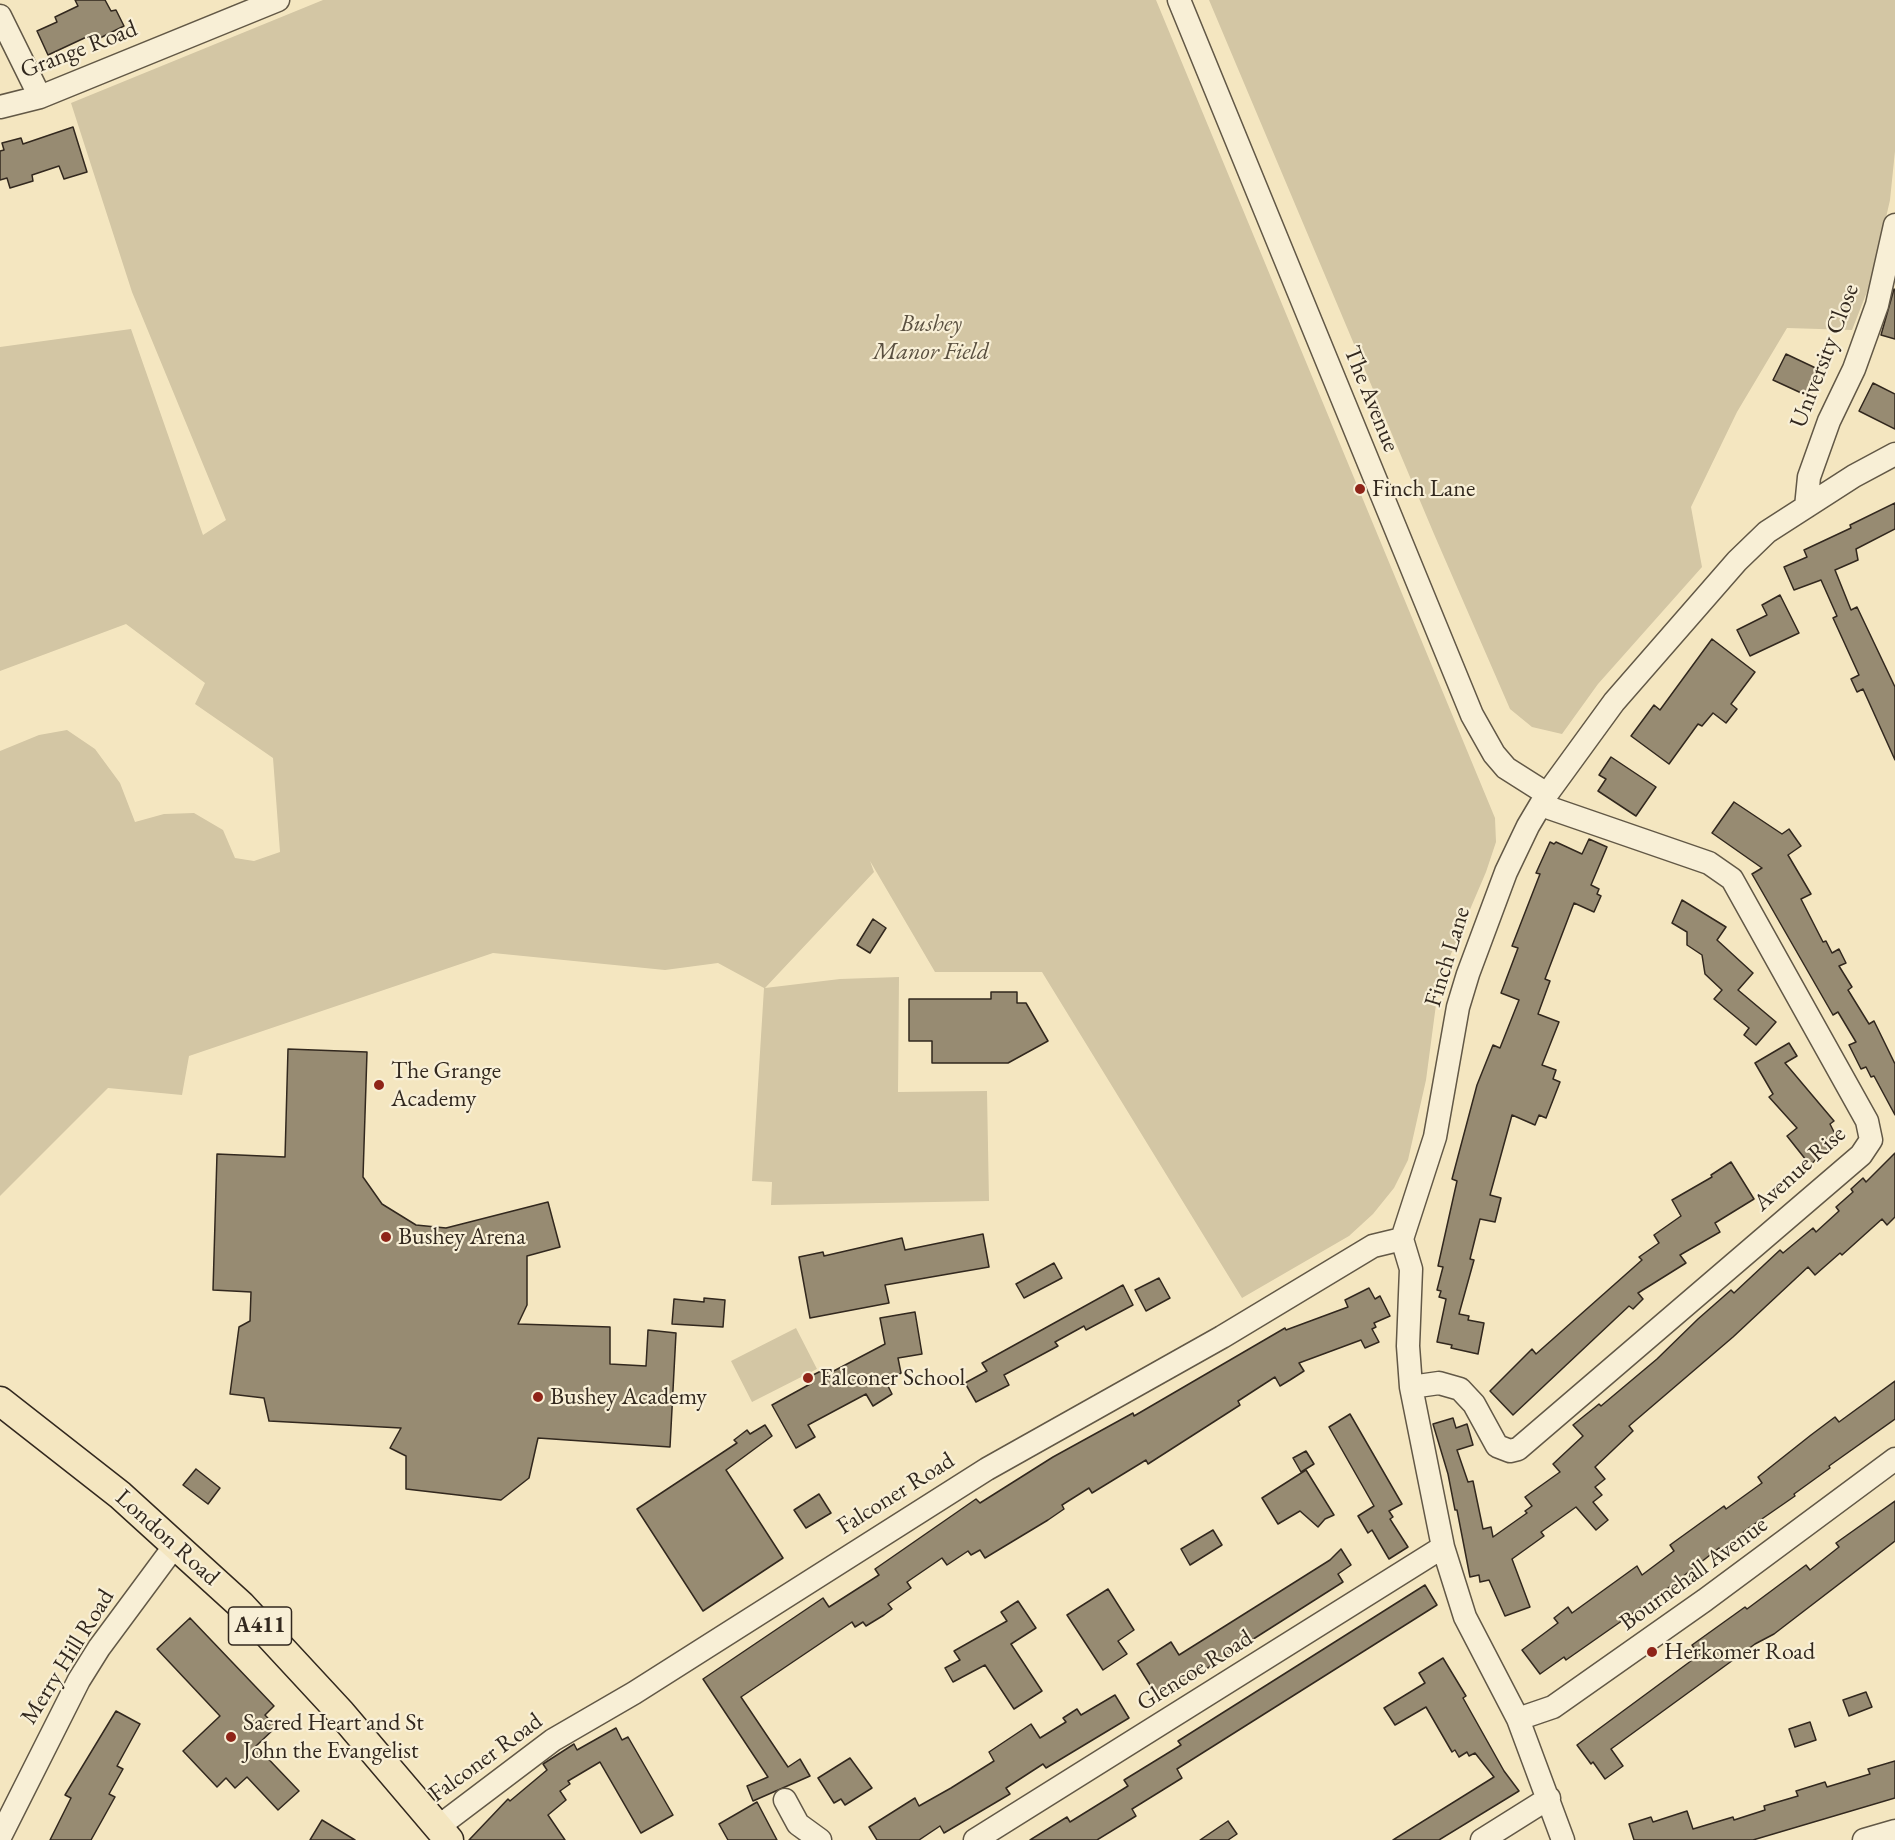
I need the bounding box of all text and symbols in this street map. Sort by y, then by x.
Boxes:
street label: Grange Road [17,15,141,85]
street label: University Close [1784,280,1866,432]
park label: Bushey Manor Field [873,310,989,366]
street label: The Avenue [1337,342,1405,456]
place label: Finch Lane [1372,475,1475,503]
marker: Finch Lane [1353,482,1367,496]
street label: Finch Lane [1419,903,1477,1011]
place label: The Grange Academy [391,1057,501,1113]
marker: The Grange Academy [372,1078,386,1092]
street label: Avenue Rise [1748,1120,1852,1218]
place label: Bushey Arena [398,1223,526,1251]
marker: Bushey Arena [379,1230,393,1244]
place label: Falconer School [820,1364,965,1392]
marker: Falconer School [801,1371,815,1385]
place label: Bushey Academy [550,1383,707,1411]
marker: Bushey Academy [531,1390,545,1404]
street label: Falconer Road [832,1447,960,1541]
street label: London Road [109,1484,225,1592]
street label: Bournehall Avenue [1614,1511,1774,1637]
street label: Merry Hill Road [15,1584,121,1730]
road number: A411 [228,1607,292,1645]
street label: Glencoe Road [1132,1624,1258,1718]
place label: Herkomer Road [1664,1638,1815,1666]
marker: Herkomer Road [1645,1645,1659,1659]
street label: Falconer Road [424,1707,548,1809]
place label: Sacred Heart and St John the Evangelist [243,1709,424,1765]
marker: Sacred Heart and St John the Evangelist [224,1730,238,1744]

